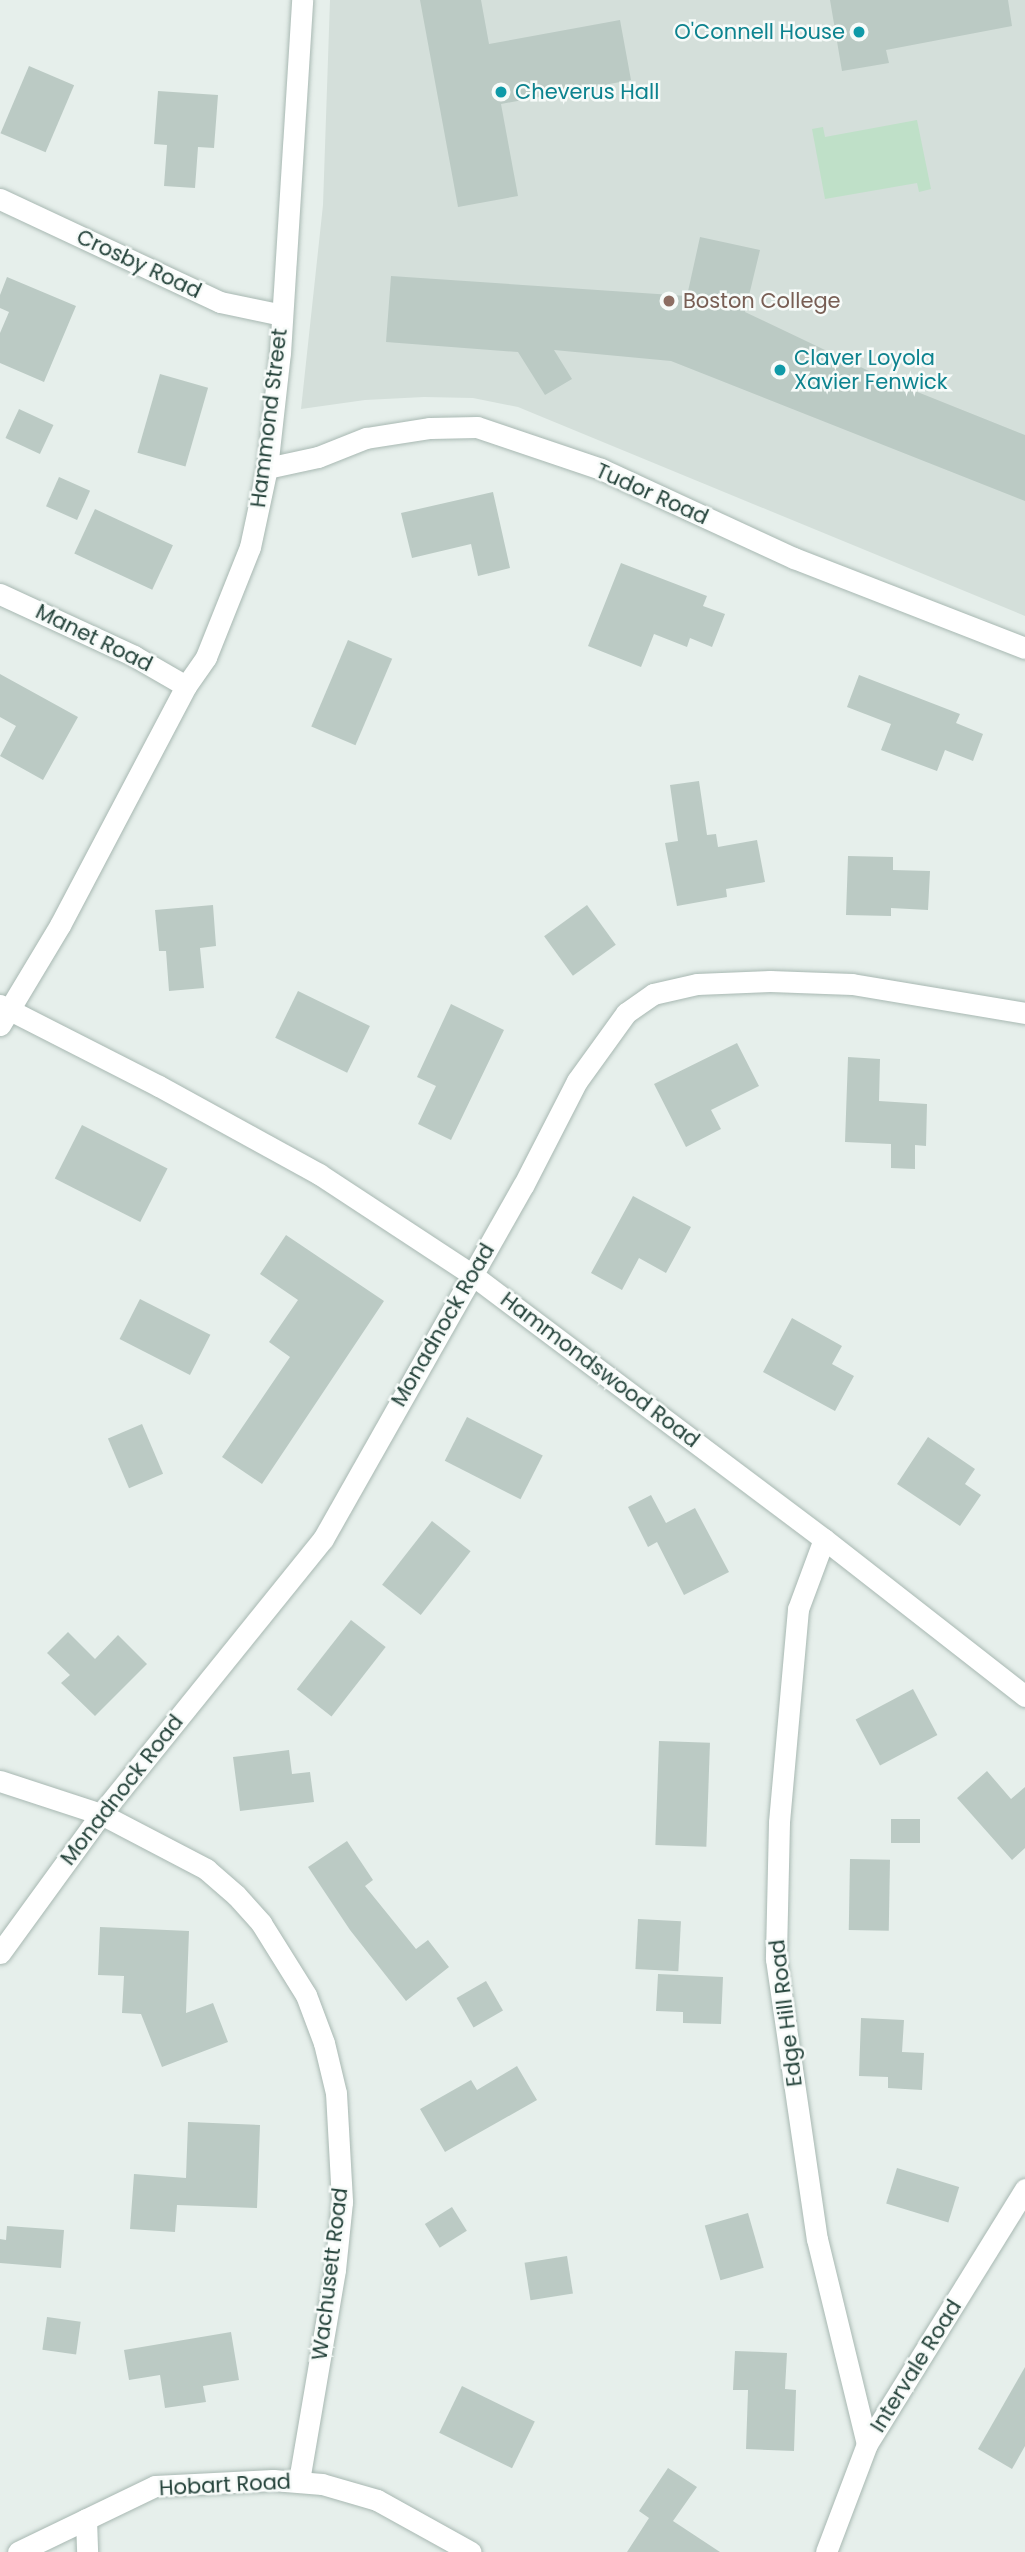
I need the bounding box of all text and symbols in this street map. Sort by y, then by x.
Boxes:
place label: O'Connell House [674,19,845,45]
marker: O'Connell House [851,24,867,40]
place label: Cheverus Hall [515,79,659,105]
marker: Cheverus Hall [493,84,509,100]
street label: Crosby Road [73,224,205,304]
place label: Boston College [683,288,841,314]
marker: Boston College [661,293,677,309]
street label: Hammond Street [246,327,292,509]
place label: Claver Loyola Xavier Fenwick [794,345,948,395]
marker: Claver Loyola Xavier Fenwick [772,362,788,378]
street label: Tudor Road [592,458,712,530]
street label: Manet Road [32,599,156,677]
street label: Monadnock Road [386,1239,500,1411]
street label: Hammondswood Road [496,1287,704,1453]
street label: Monadnock Road [55,1710,189,1870]
street label: Edge Hill Road [764,1938,808,2088]
street label: Wachusett Road [307,2186,353,2362]
street label: Intervale Road [865,2295,967,2437]
street label: Hobart Road [158,2469,292,2501]

